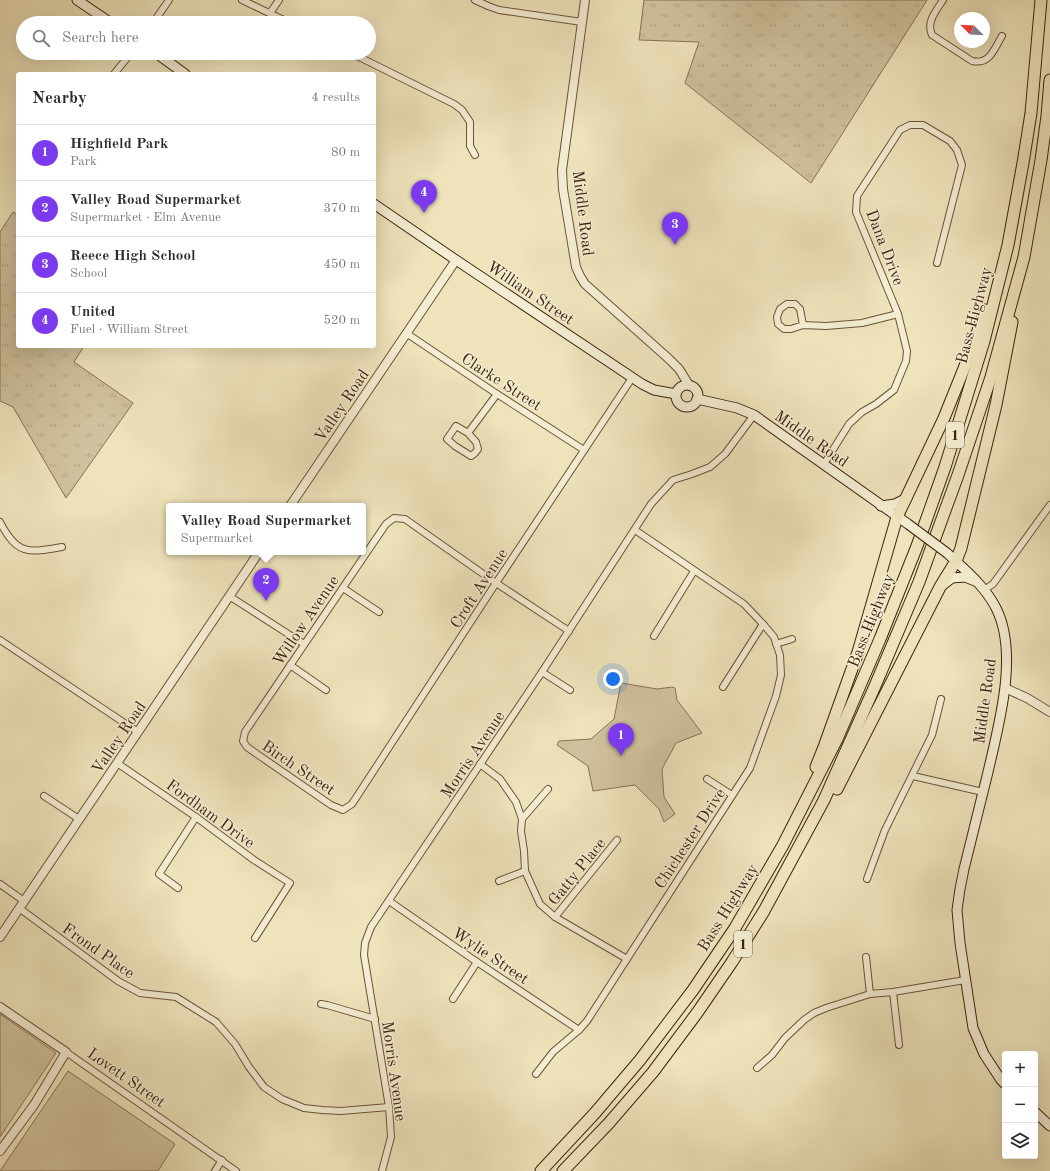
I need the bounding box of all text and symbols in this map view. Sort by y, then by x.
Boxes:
north arrow [954,12,990,48]
search box [16,16,376,60]
icon: search [30,27,52,49]
text: Search here [62,31,139,46]
text: Nearby [32,90,87,107]
text: 4 results [311,91,360,104]
text: Highfield Park [70,137,168,152]
text: 1 [41,146,49,159]
text: 80 m [331,146,360,159]
text: Park [70,155,97,168]
street label: Middle Road [569,169,595,257]
pin: 4 [411,180,437,213]
text: Valley Road Supermarket [70,193,241,208]
text: 2 [41,202,49,215]
text: 370 m [323,202,360,215]
street label: Dana Drive [862,208,906,288]
text: Supermarket · Elm Avenue [70,211,221,224]
pin: 3 [662,212,688,245]
text: Reece High School [70,249,196,264]
text: 3 [41,258,49,271]
text: 450 m [323,258,360,271]
street label: William Street [483,259,577,329]
street label: Bass Highway [954,265,996,366]
text: School [70,267,107,280]
text: United [70,305,115,320]
text: 4 [41,314,49,327]
text: 520 m [323,314,360,327]
text: Fuel · William Street [70,323,188,336]
street label: Clarke Street [458,351,544,415]
street label: Valley Road [313,367,373,445]
street label: Middle Road [771,408,851,471]
road number: 1 [946,422,964,448]
popup [166,503,366,555]
text: Valley Road Supermarket [181,514,351,529]
text: Supermarket [181,532,253,545]
street label: Croft Avenue [448,546,511,632]
pin: 2 [253,568,279,601]
street label: Bass Highway [846,571,898,670]
street label: Willow Avenue [271,573,343,669]
street label: Middle Road [972,657,1000,745]
your location [603,669,623,689]
street label: Valley Road [90,699,150,777]
street label: Morris Avenue [439,709,509,801]
pin: 1 [608,723,634,756]
street label: Birch Street [258,738,338,799]
street label: Fordham Drive [163,777,257,852]
street label: Chichester Drive [652,786,729,892]
street label: Gatty Place [546,836,609,909]
street label: Bass Highway [696,861,762,955]
street label: Frond Place [59,921,137,982]
street label: Wylie Street [449,925,531,988]
road number: 1 [734,931,752,957]
street label: Morris Avenue [378,1020,408,1122]
street label: Lovett Street [84,1046,168,1112]
map controls [1002,1051,1038,1159]
button: + [1002,1051,1038,1087]
button: − [1002,1087,1038,1123]
button: layers [1002,1123,1038,1159]

